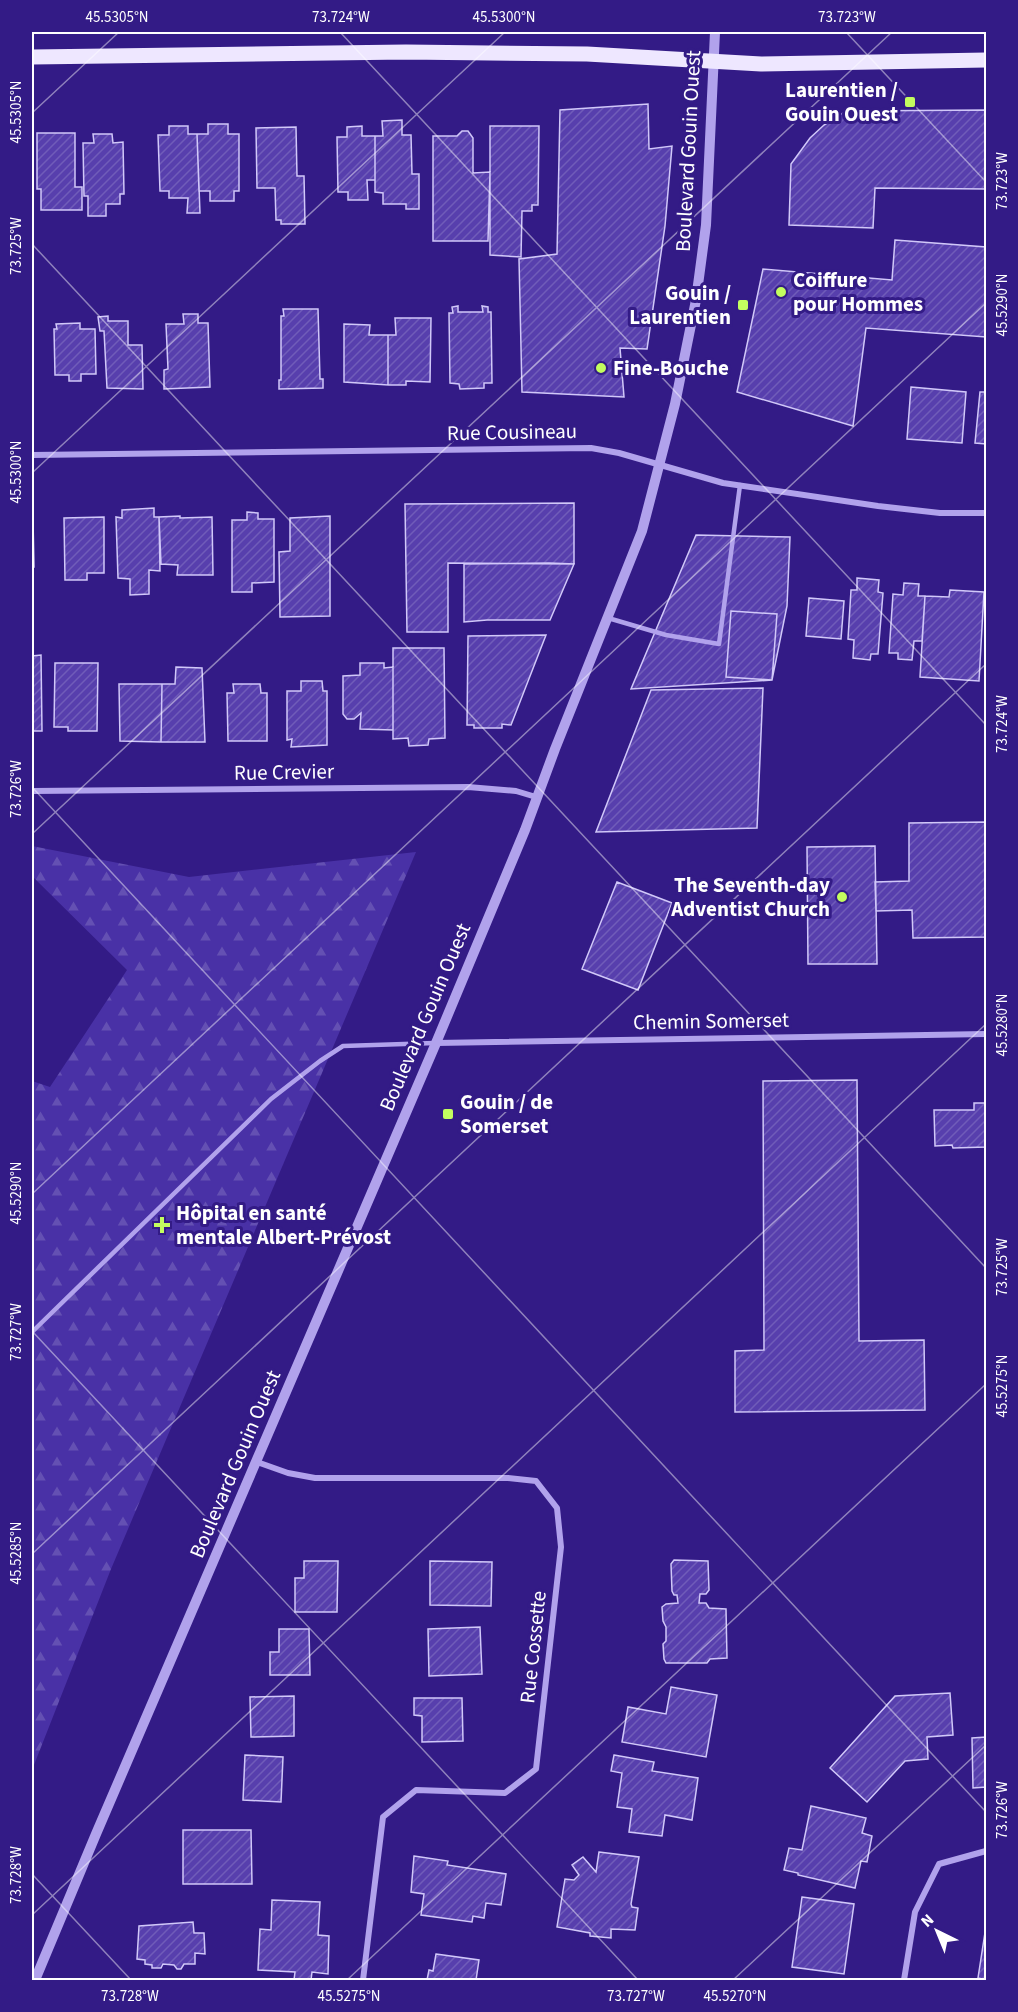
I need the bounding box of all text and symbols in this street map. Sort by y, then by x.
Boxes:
text: 45.5305°N [85,7,149,28]
text: 73.724°W [312,7,370,28]
text: 45.5300°N [472,7,536,28]
text: 73.723°W [818,7,876,28]
street label: Boulevard Gouin Ouest [668,49,708,253]
place label: Laurentien / Gouin Ouest [785,75,898,129]
text: 45.5305°N [6,80,27,144]
marker: Laurentien / Gouin Ouest [903,95,917,109]
text: 73.723°W [992,152,1013,210]
text: 73.725°W [6,217,27,275]
place label: Coiffure pour Hommes [793,265,923,319]
text: 45.5290°N [992,273,1013,337]
place label: Gouin / Laurentien [629,278,731,332]
marker: Coiffure pour Hommes [774,285,788,299]
marker: Gouin / Laurentien [736,298,750,312]
place label: Fine-Bouche [613,353,729,383]
marker: Fine-Bouche [594,361,608,375]
street label: Rue Cousineau [447,416,577,448]
text: 45.5300°N [6,440,27,504]
text: 73.724°W [992,695,1013,753]
street label: Rue Crevier [234,756,335,788]
text: 73.726°W [6,760,27,818]
place label: The Seventh-day Adventist Church [670,870,830,924]
marker: The Seventh-day Adventist Church [835,890,849,904]
street label: Boulevard Gouin Ouest [372,918,478,1116]
text: 45.5280°N [992,993,1013,1057]
street label: Chemin Somerset [633,1005,789,1037]
place label: Gouin / de Somerset [460,1087,553,1141]
marker: Gouin / de Somerset [441,1107,455,1121]
text: 45.5290°N [6,1161,27,1225]
place label: Hôpital en santé mentale Albert-Prévost [176,1198,391,1252]
marker: Hôpital en santé mentale Albert-Prévost [153,1216,171,1234]
text: 73.725°W [992,1238,1013,1296]
text: 73.727°W [6,1303,27,1361]
text: 45.5275°N [992,1354,1013,1418]
street label: Boulevard Gouin Ouest [182,1365,288,1563]
text: 45.5285°N [6,1521,27,1585]
street label: Rue Cossette [512,1589,554,1705]
text: 73.726°W [992,1781,1013,1839]
text: 73.728°W [6,1846,27,1904]
north arrow [907,1901,967,1961]
text: N [916,1909,939,1932]
text: 73.728°W [101,1986,159,2007]
text: 45.5275°N [317,1986,381,2007]
text: 73.727°W [607,1986,665,2007]
text: 45.5270°N [703,1986,767,2007]

